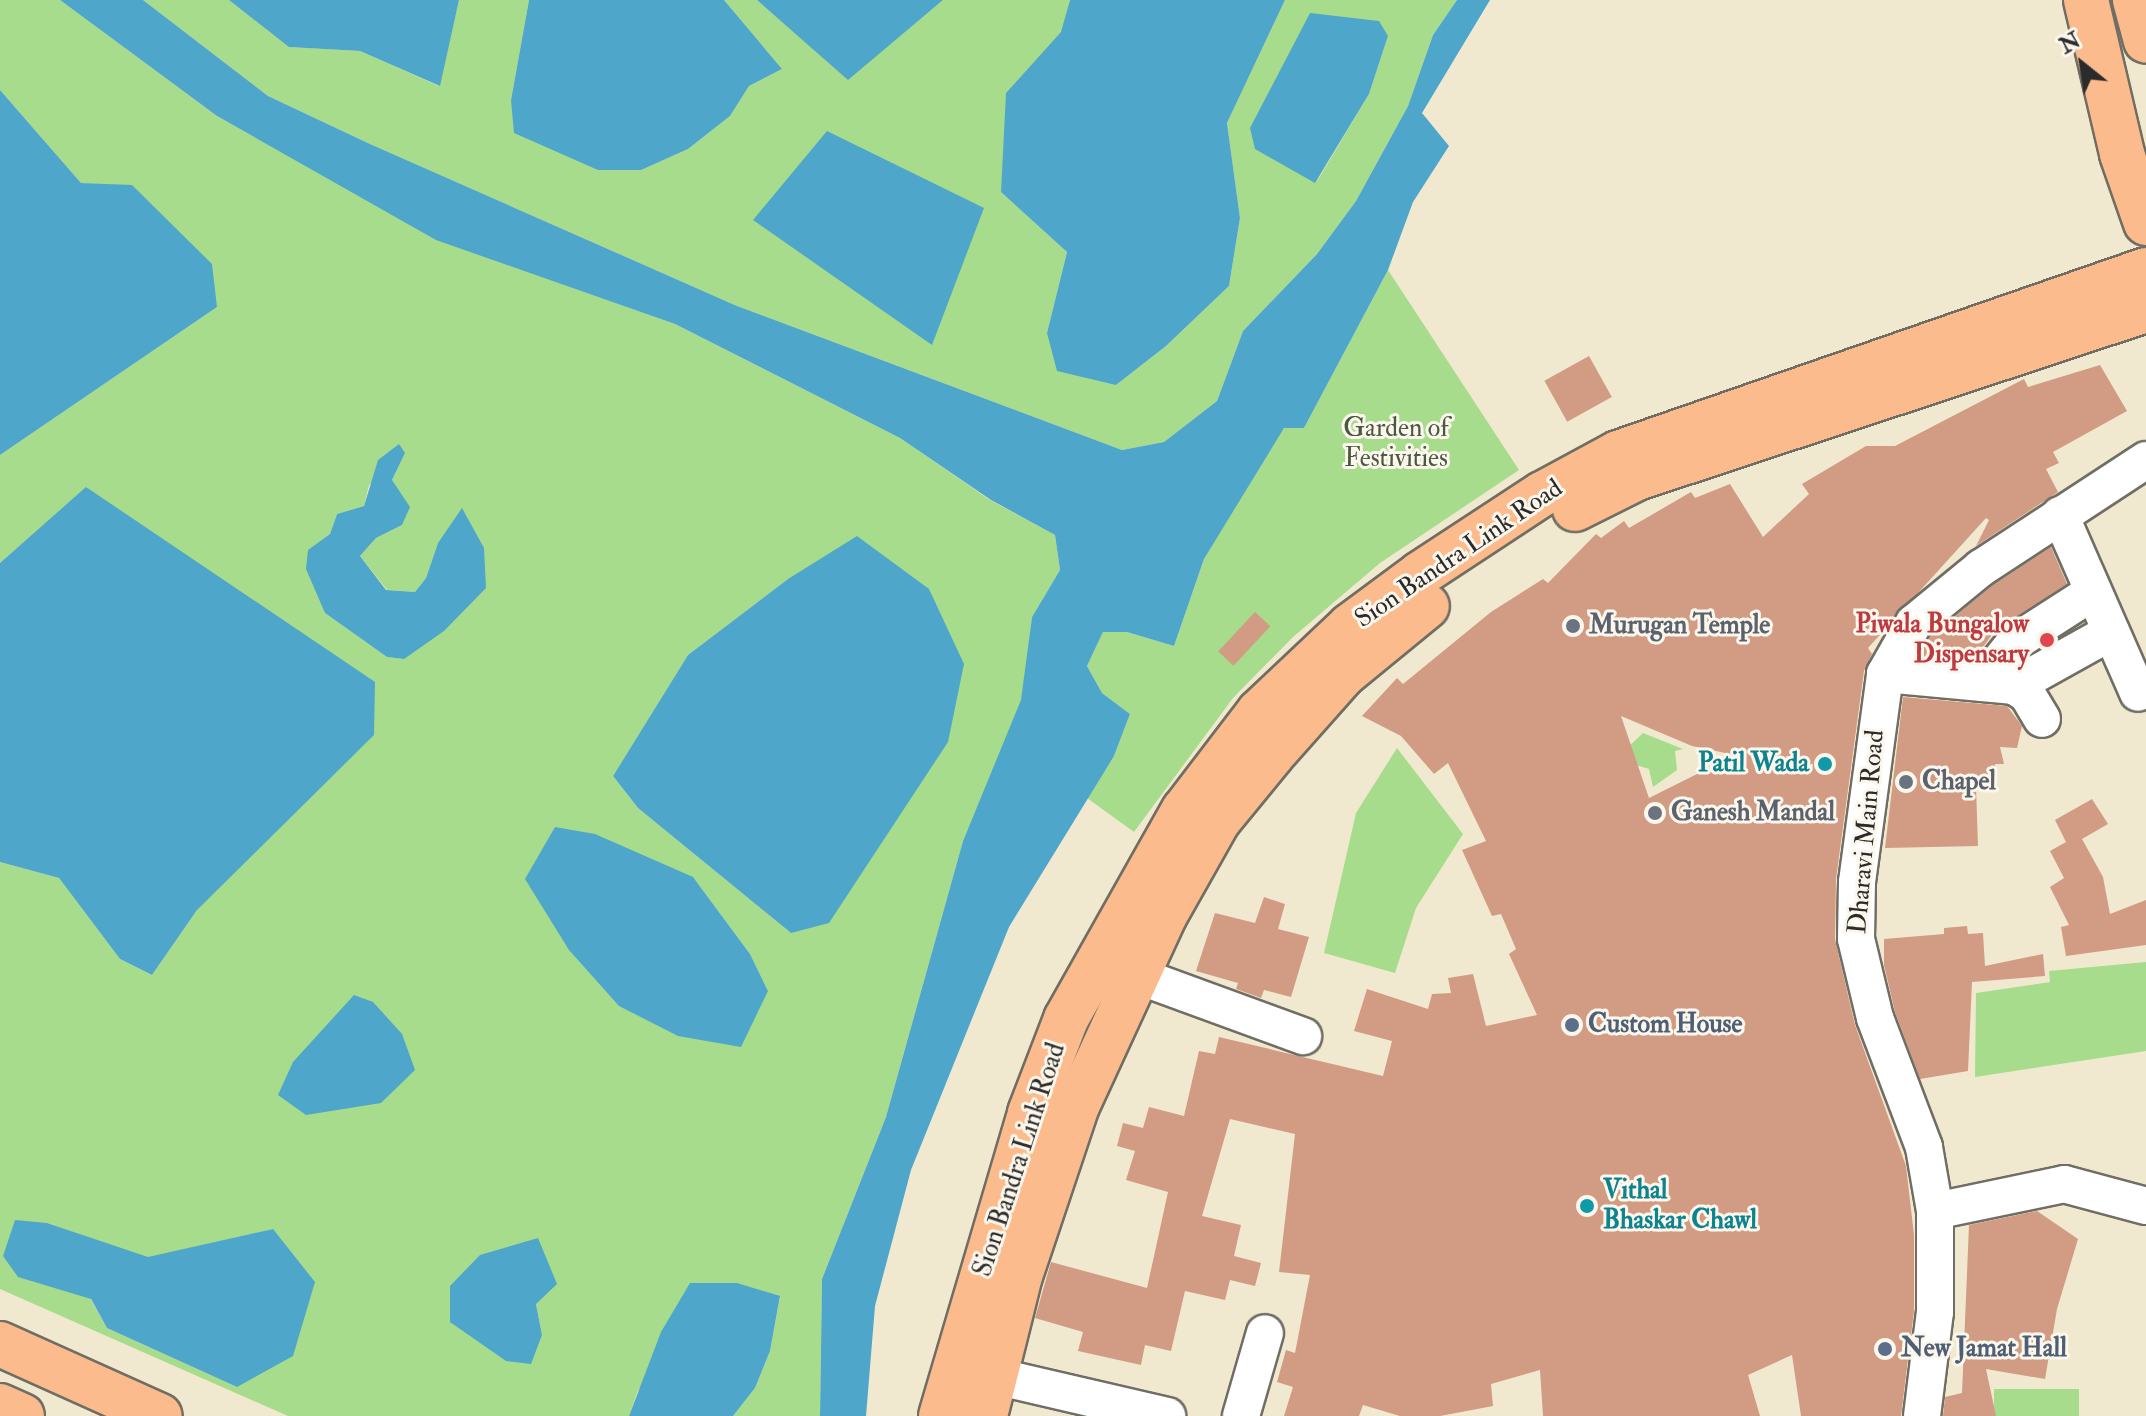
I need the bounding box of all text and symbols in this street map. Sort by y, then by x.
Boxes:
north arrow [2042,24,2122,104]
text: N [2054,26,2086,60]
park label: Garden of Festivities [1343,413,1449,474]
street label: Sion Bandra Link Road [1349,473,1569,635]
place label: Piwala Bungalow Dispensary [1855,609,2029,670]
place label: Murugan Temple [1589,610,1770,642]
marker: Murugan Temple [1564,617,1582,635]
marker: Piwala Bungalow Dispensary [2036,629,2058,651]
street label: Dharavi Main Road [1843,729,1891,935]
place label: Patil Wada [1698,748,1809,780]
marker: Patil Wada [1816,755,1834,773]
place label: Chapel [1922,766,1996,798]
marker: Chapel [1897,773,1915,791]
place label: Ganesh Mandal [1671,797,1835,829]
marker: Ganesh Mandal [1646,804,1664,822]
place label: Custom House [1588,1009,1742,1041]
marker: Custom House [1563,1016,1581,1034]
street label: Sion Bandra Link Road [968,1039,1072,1281]
place label: Vithal Bhaskar Chawl [1603,1175,1757,1236]
marker: Vithal Bhaskar Chawl [1578,1197,1596,1215]
place label: New Jamat Hall [1901,1333,2067,1365]
marker: New Jamat Hall [1876,1340,1894,1358]

